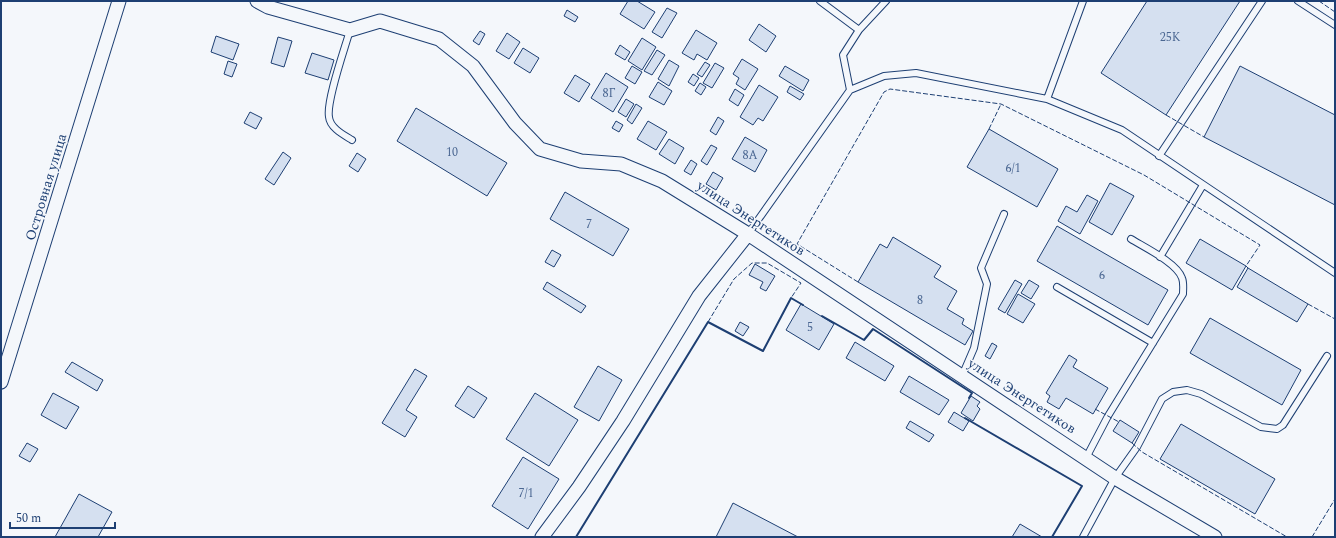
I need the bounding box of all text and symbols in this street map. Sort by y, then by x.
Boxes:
house number: 25К [1160,28,1181,47]
house number: 8Г [602,84,616,103]
street label: Островная улица [20,131,72,243]
house number: 10 [446,143,458,162]
house number: 8А [742,146,758,165]
house number: 6/1 [1005,159,1021,178]
street label: улица Энергетиков [692,175,809,261]
house number: 7 [586,215,592,234]
house number: 6 [1099,266,1105,285]
house number: 8 [917,291,923,310]
house number: 5 [807,318,813,337]
street label: улица Энергетиков [963,353,1080,439]
house number: 7/1 [518,484,534,503]
scale bar [10,504,115,530]
text: 50 m [16,509,41,528]

